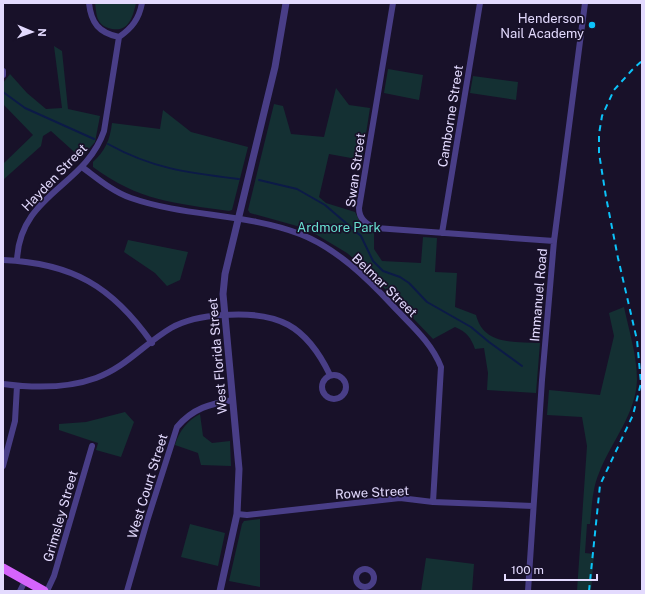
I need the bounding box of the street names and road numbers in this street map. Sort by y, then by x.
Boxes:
street label: Camborne Street [435,64,466,168]
street label: Swan Street [343,132,368,208]
street label: Hayden Street [19,141,90,214]
street label: Immanuel Road [527,248,550,342]
street label: Belmar Street [349,251,420,320]
street label: West Florida Street [205,297,230,415]
street label: West Court Street [124,432,171,540]
street label: Grimsley Street [40,469,81,564]
street label: Rowe Street [335,483,410,502]

